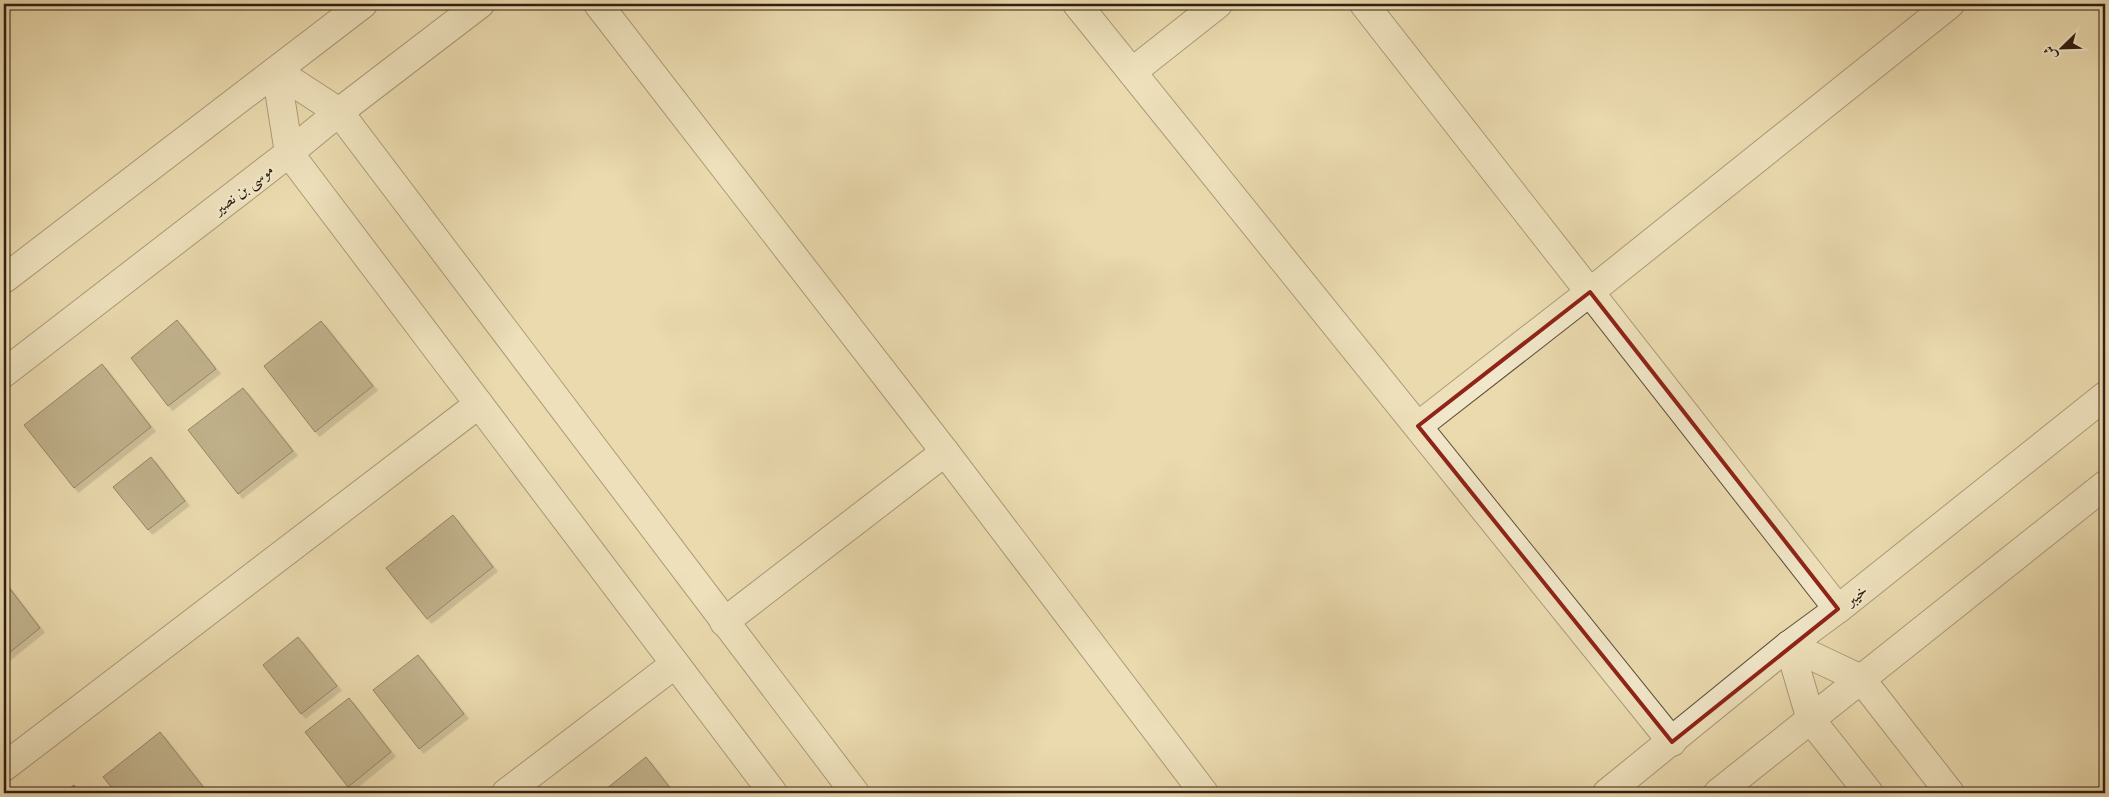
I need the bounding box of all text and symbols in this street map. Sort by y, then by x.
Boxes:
north arrow [2036,22,2086,72]
text: ش [2040,43,2061,63]
street label: موسى بن نصير [208,160,278,221]
street label: خيبر [1839,580,1872,612]

